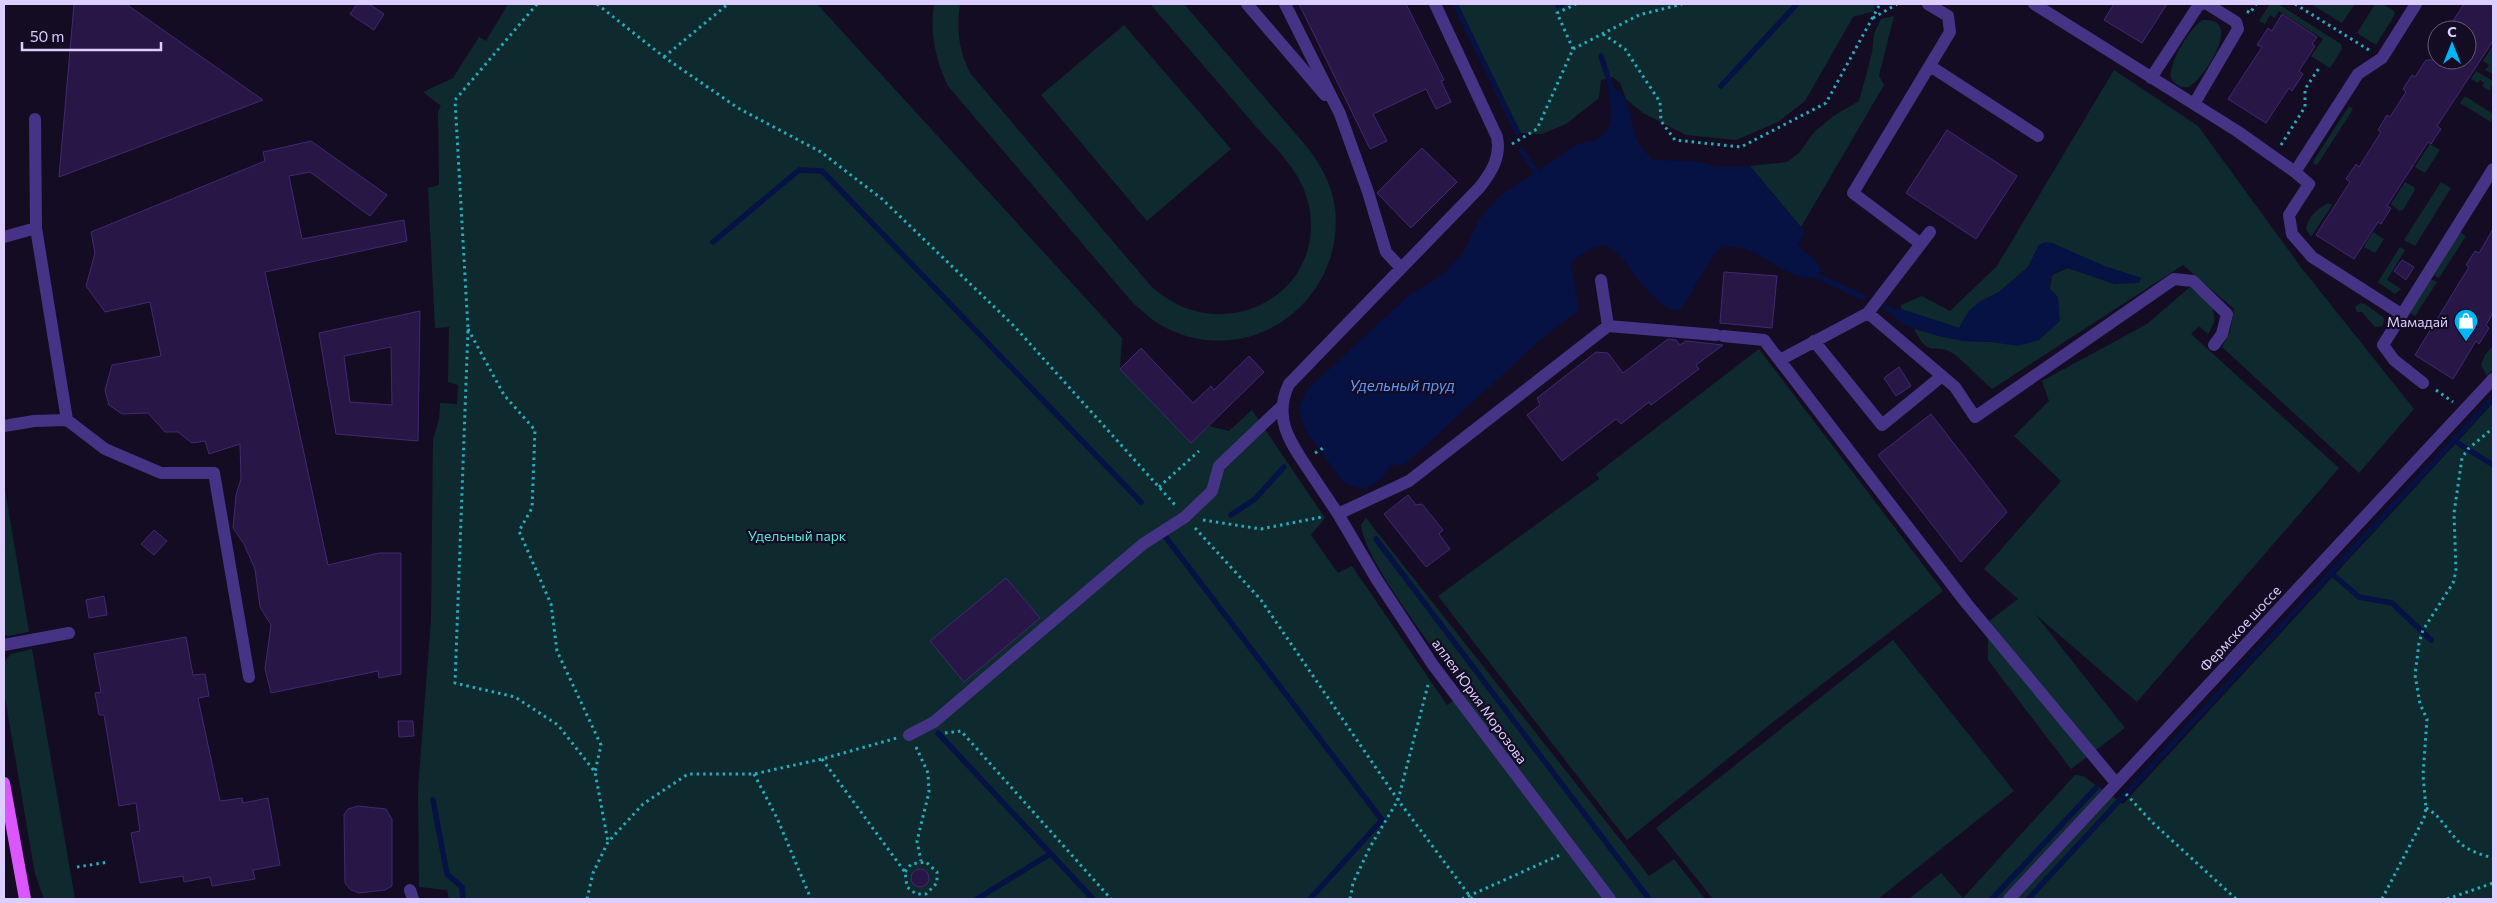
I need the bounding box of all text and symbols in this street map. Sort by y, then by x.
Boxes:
scale bar [22,20,161,52]
north arrow [2427,20,2477,70]
text: С [2447,23,2457,40]
text: 50 m [30,27,64,45]
shop icon: Мамадай [2453,308,2479,342]
place label: Мамадай [2387,313,2448,330]
water label: Удельный пруд [1349,376,1455,394]
park label: Удельный парк [748,527,847,544]
street label: Фермское шоссе [2196,582,2284,674]
street label: аллея Юрия Морозова [1429,635,1531,767]

